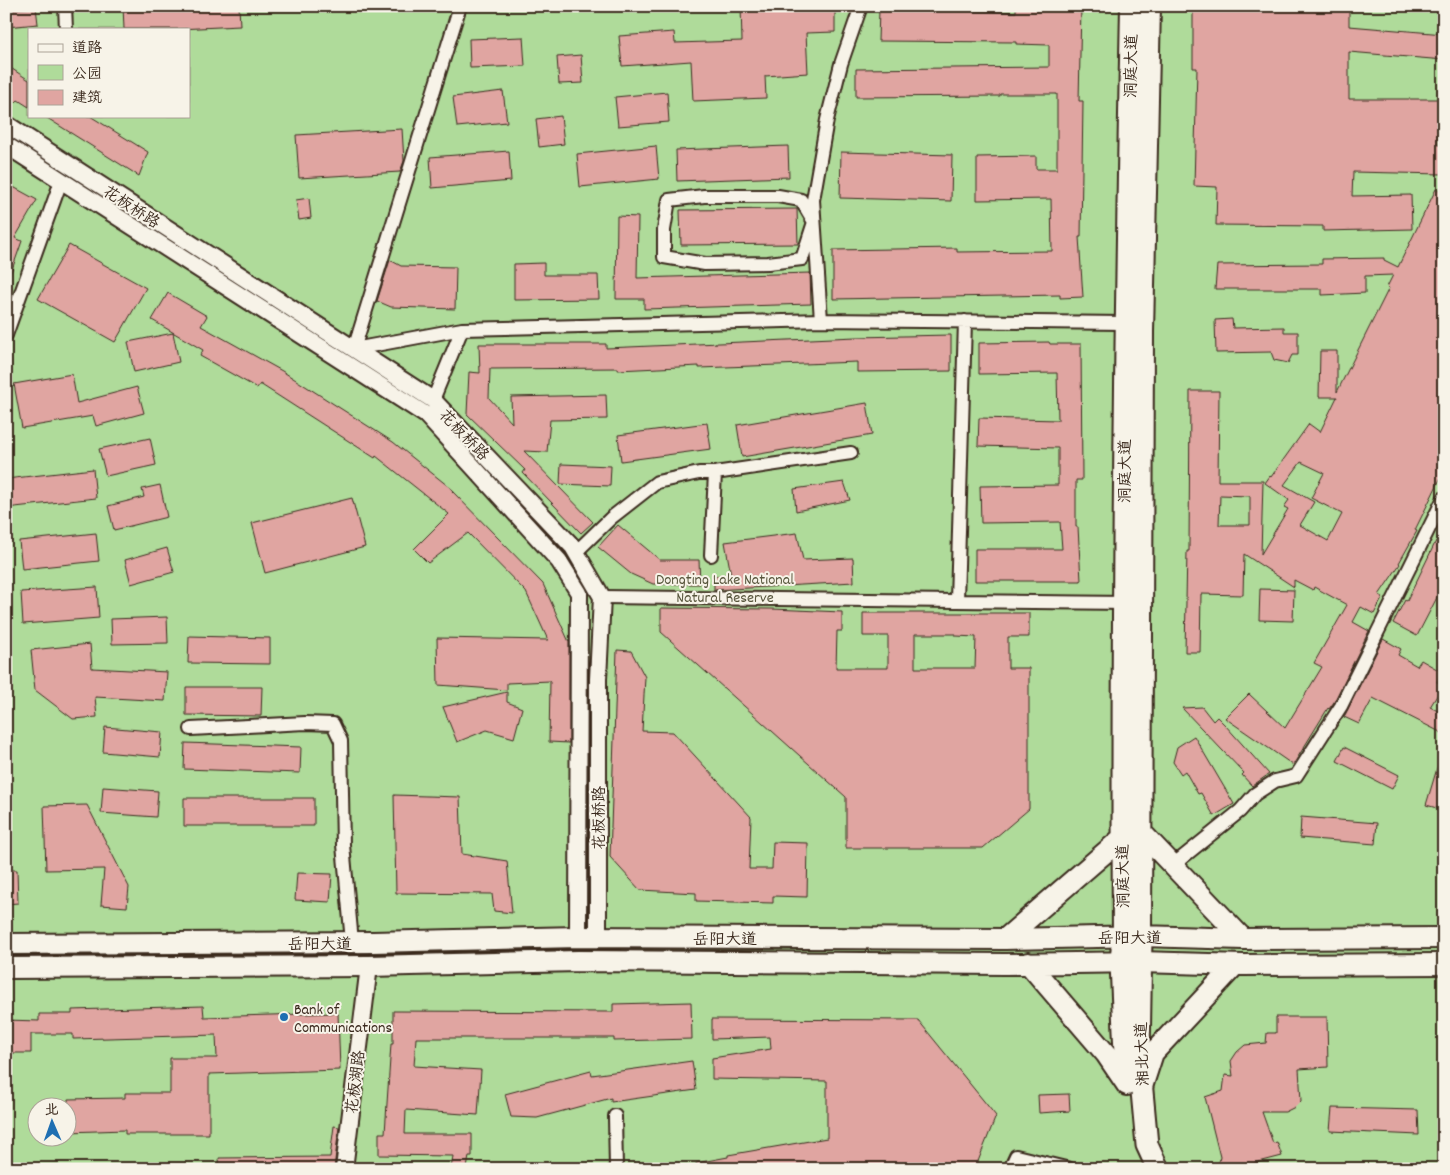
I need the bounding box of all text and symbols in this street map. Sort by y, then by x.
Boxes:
legend [28,28,190,118]
street label: 洞庭大道 [1120,34,1145,98]
text: 道路 [72,38,102,60]
text: 公园 [72,64,102,86]
text: 建筑 [72,88,102,110]
street label: 花板桥路 [98,181,164,235]
street label: 花板桥路 [433,405,494,467]
street label: 洞庭大道 [1115,439,1138,503]
park label: Dongting Lake National Natural Reserve [656,569,794,610]
street label: 花板桥路 [589,786,612,850]
street label: 洞庭大道 [1112,844,1137,908]
street label: 岳阳大道 [1098,928,1162,951]
street label: 岳阳大道 [693,929,757,952]
street label: 岳阳大道 [288,934,352,957]
place label: Bank of Communications [294,999,393,1040]
marker: Bank of Communications [278,1011,290,1023]
street label: 湘北大道 [1131,1022,1156,1086]
street label: 花板湖路 [341,1049,372,1115]
north arrow [28,1098,78,1148]
text: 北 [44,1101,59,1121]

